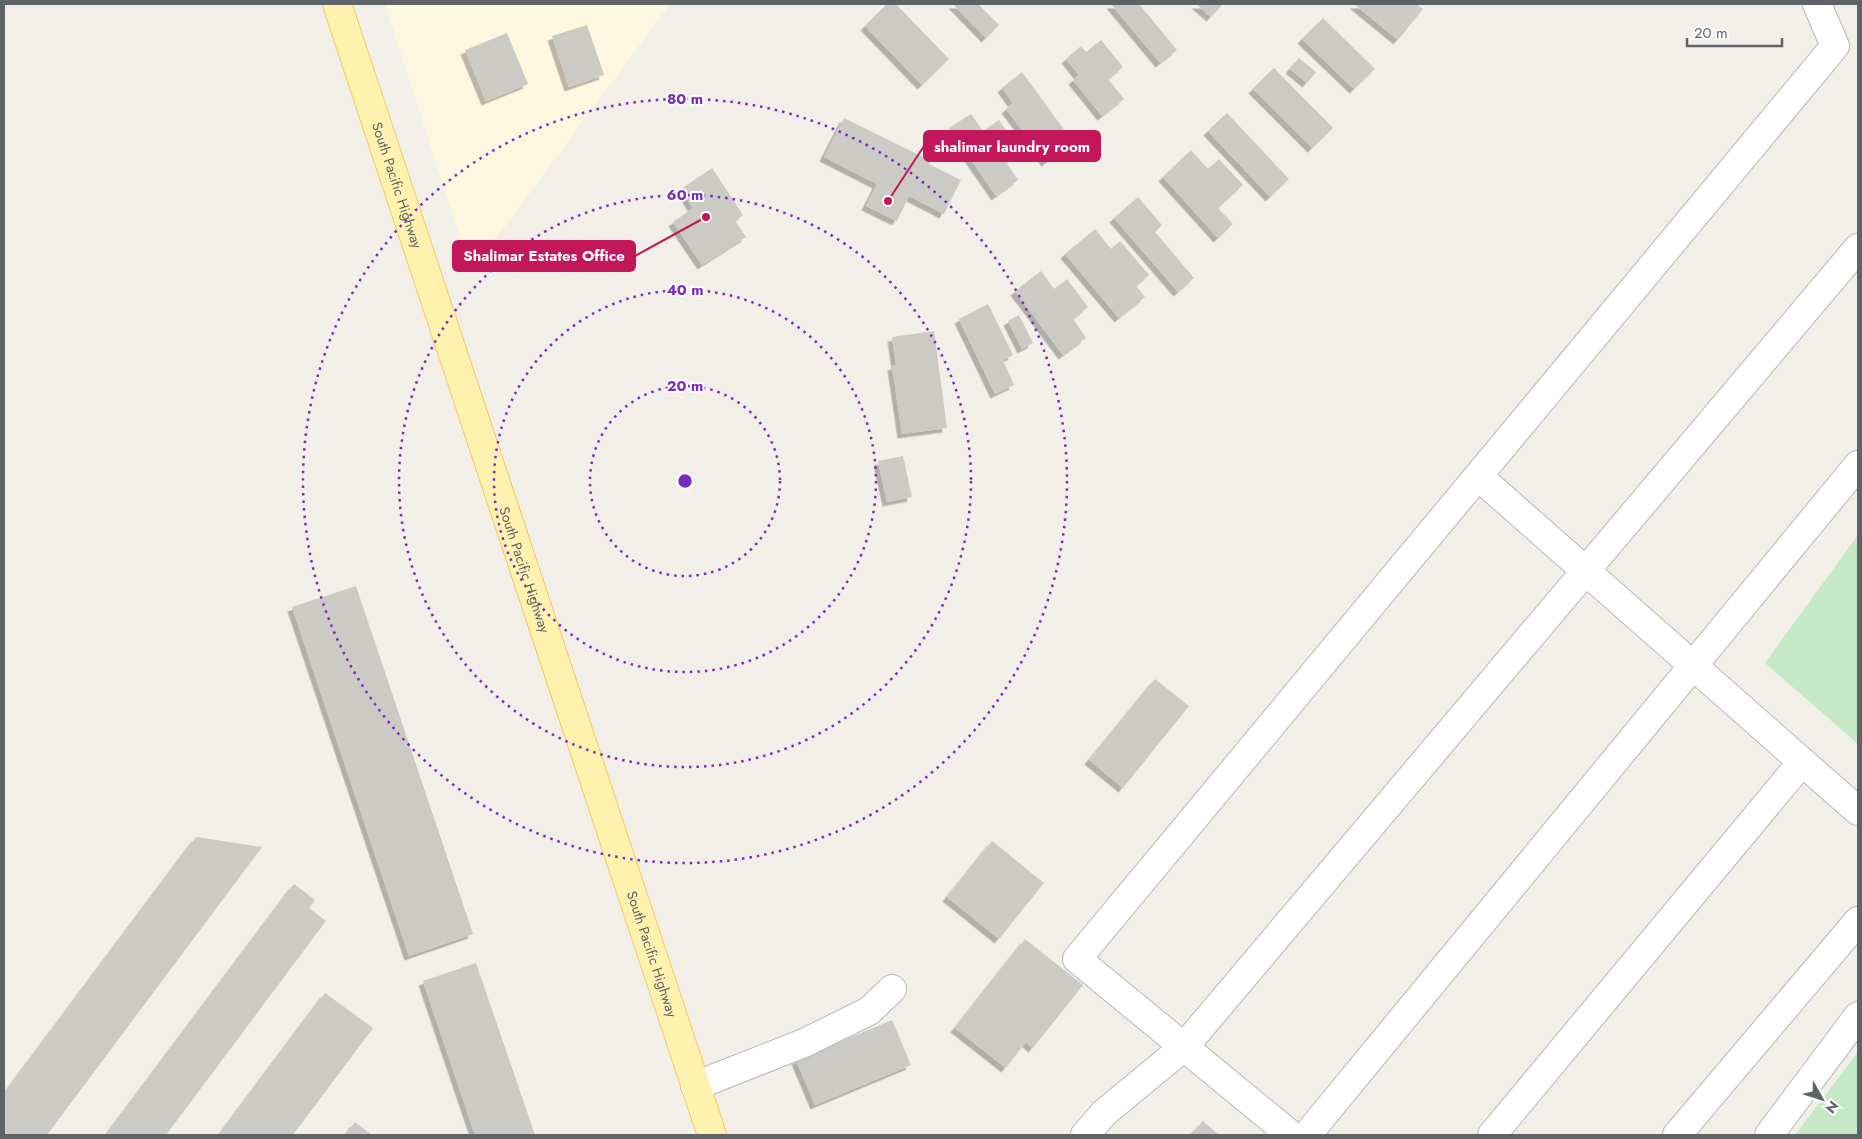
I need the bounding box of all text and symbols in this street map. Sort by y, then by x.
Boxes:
scale bar [1687,15,1782,47]
text: 20 m [1694,22,1728,44]
text: 80 m [667,88,703,110]
street label: South Pacific Highway [367,120,428,252]
callout: shalimar laundry room [924,131,1100,161]
text: shalimar laundry room [934,136,1090,158]
text: 60 m [667,184,703,206]
callout: Shalimar Estates Office [453,241,635,271]
text: Shalimar Estates Office [463,245,625,267]
text: 40 m [666,279,704,301]
text: 20 m [667,375,703,397]
centre of rings [676,472,694,490]
street label: South Pacific Highway [494,504,555,636]
street label: South Pacific Highway [622,888,683,1021]
north arrow [1797,1074,1847,1124]
text: N [1821,1097,1843,1118]

